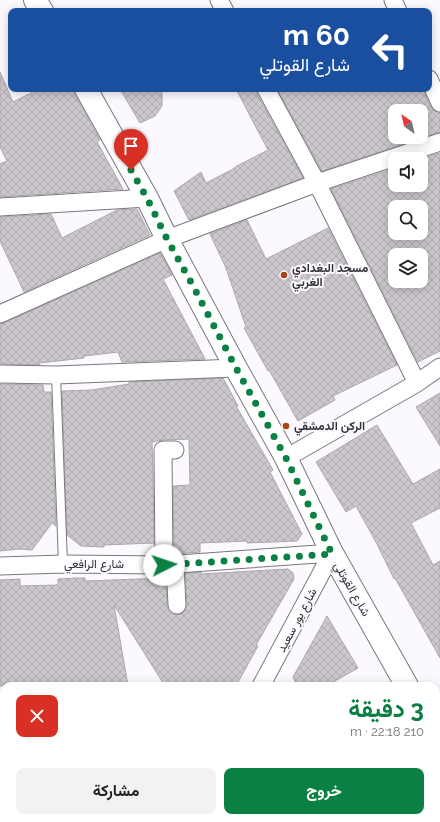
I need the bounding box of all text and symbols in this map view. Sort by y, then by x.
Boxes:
text: 60 m [283,19,350,52]
icon: left [364,24,416,76]
text: شارع القوتلي [260,54,350,75]
north arrow [388,104,428,144]
map controls [388,104,428,288]
pin [114,129,148,170]
icon: arrive [120,135,142,157]
button: sound [388,152,428,192]
button: search [388,200,428,240]
button: layers [388,248,428,288]
place label: مسجد البغدادي الغربي [292,261,369,292]
marker: مسجد البغدادي الغربي [279,270,289,280]
place label: الركن الدمشقي [294,419,365,436]
marker: الركن الدمشقي [281,421,291,431]
position arrow [143,544,185,586]
street label: شارع الرافعي [64,557,124,574]
street label: شارع القوتلي [328,559,373,620]
street label: شارع بور سعيد [274,586,321,655]
text: 3 دقيقة [348,694,424,723]
button: close [16,695,58,737]
text: 210 m · 22:18 [350,724,424,739]
button: مشاركة [16,768,216,814]
button: خروج [224,768,424,814]

